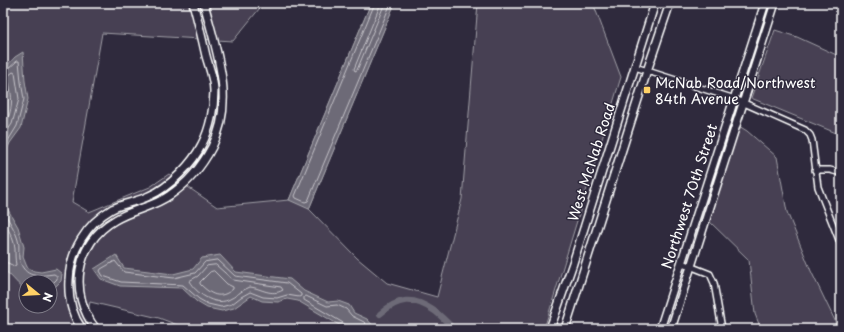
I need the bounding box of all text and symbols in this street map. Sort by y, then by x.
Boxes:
place label: McNab Road/Northwest 84th Avenue [655,72,816,109]
marker: McNab Road/Northwest 84th Avenue [642,85,652,95]
street label: West McNab Road [562,100,620,224]
street label: Northwest 70th Street [656,121,722,271]
north arrow [18,274,58,314]
text: N [38,290,57,304]

